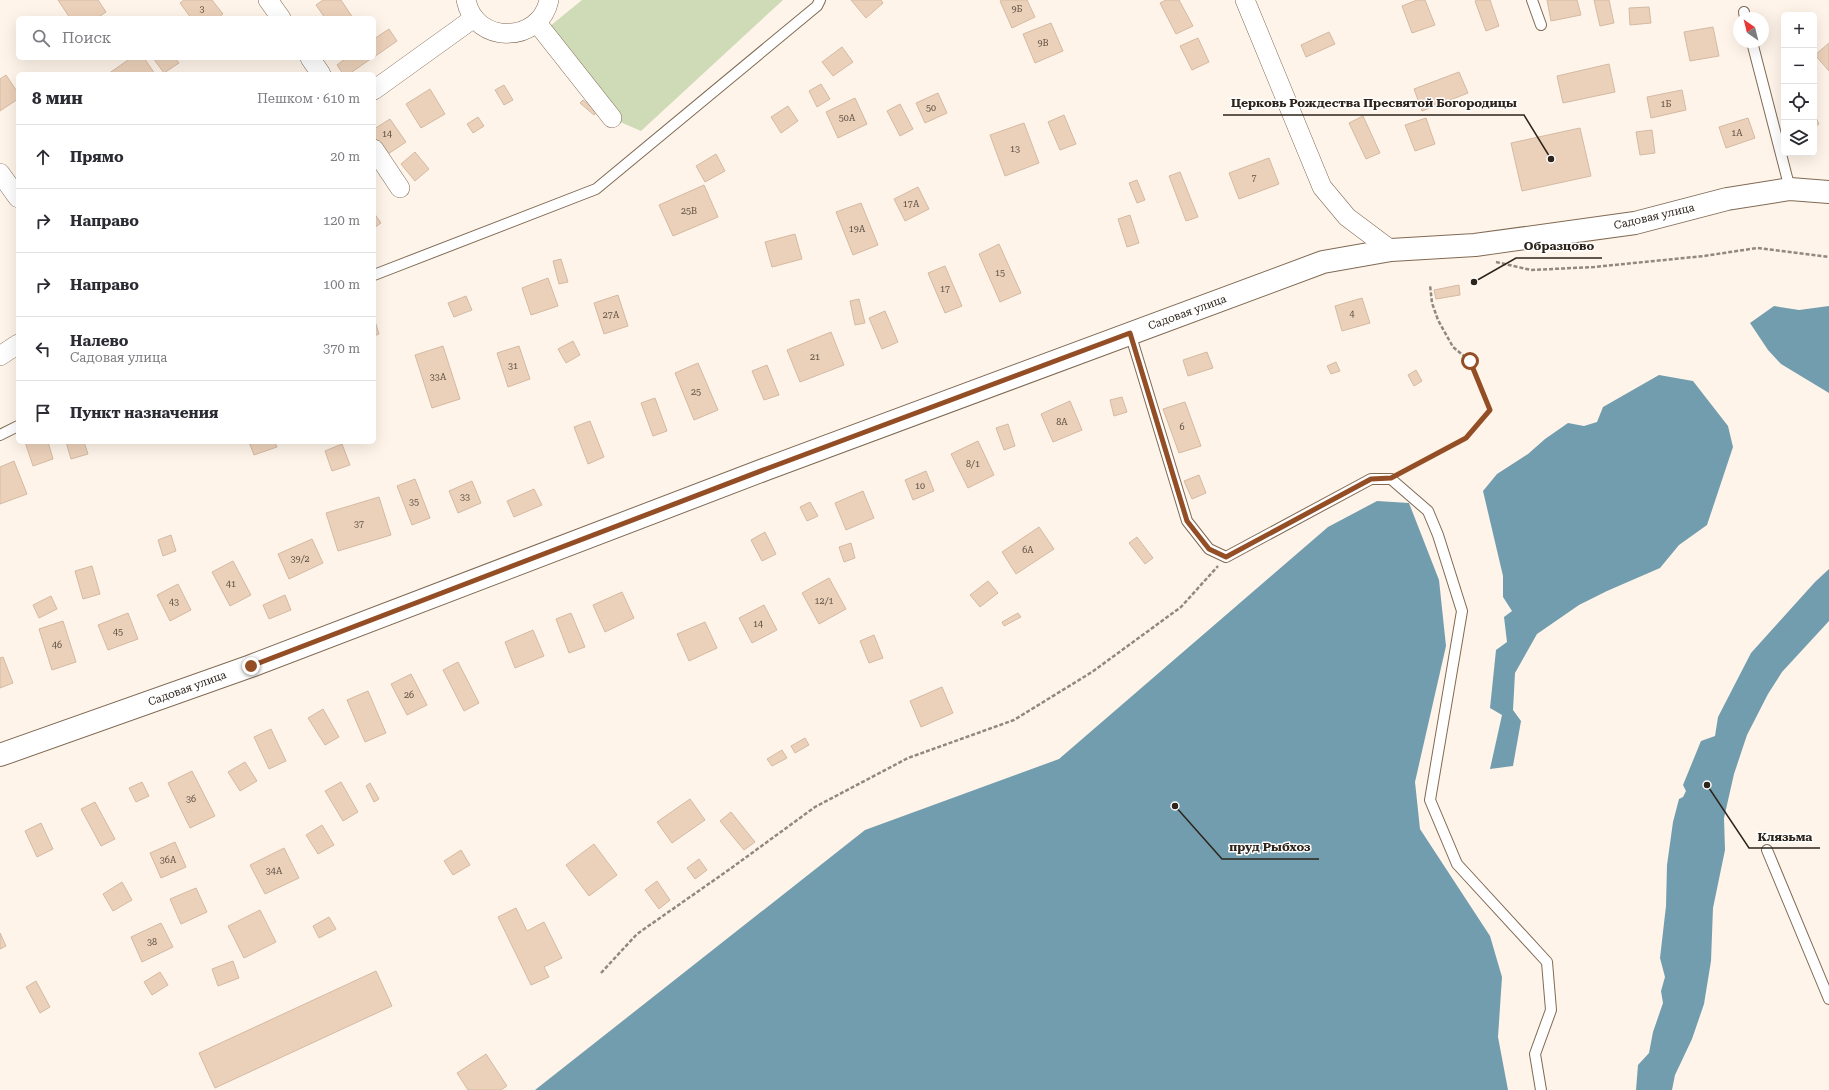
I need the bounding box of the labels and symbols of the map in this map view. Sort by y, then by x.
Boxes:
house number: 3 [199,4,205,14]
house number: 9Б [1012,4,1023,14]
north arrow [1733,12,1769,48]
house number: 9В [1037,38,1049,48]
callout: Церковь Рождества Пресвятой Богородицы [1223,91,1524,115]
text: Церковь Рождества Пресвятой Богородицы [1231,96,1517,110]
house number: 1Б [1661,99,1672,109]
house number: 50 [926,103,936,113]
house number: 50А [839,113,856,123]
house number: 1А [1731,128,1743,138]
house number: 14 [382,129,392,139]
house number: 13 [1010,144,1020,154]
house number: 7 [1251,173,1257,183]
house number: 17А [903,199,920,209]
street label: Садовая улица [1613,201,1696,232]
house number: 25В [681,206,697,216]
house number: 19А [849,224,866,234]
callout: Образцово [1516,234,1602,258]
text: Образцово [1524,239,1594,253]
house number: 15 [995,268,1005,278]
house number: 17 [940,284,950,294]
street label: Садовая улица [1146,292,1228,333]
house number: 4 [1349,309,1355,319]
house number: 27А [603,310,620,320]
house number: 21 [810,352,820,362]
route start [1461,352,1479,370]
house number: 31 [508,361,518,371]
house number: 33А [430,372,447,382]
house number: 25 [691,387,701,397]
house number: 8А [1056,417,1068,427]
house number: 6 [1179,422,1185,432]
house number: 8/1 [966,459,980,469]
house number: 10 [915,481,925,491]
house number: 33 [460,492,470,502]
house number: 35 [409,497,419,507]
house number: 37 [354,519,364,529]
house number: 6А [1022,545,1034,555]
house number: 39/2 [291,554,309,564]
house number: 41 [226,579,236,589]
house number: 12/1 [815,596,833,606]
house number: 43 [169,597,179,607]
house number: 14 [753,619,763,629]
house number: 45 [113,627,123,637]
house number: 46 [52,640,62,650]
route end [242,657,260,675]
street label: Садовая улица [146,668,228,709]
house number: 26 [404,690,414,700]
house number: 36 [186,794,196,804]
callout: Клязьма [1749,824,1820,848]
text: Клязьма [1758,830,1812,844]
callout: пруд Рыбхоз [1222,835,1319,859]
text: пруд Рыбхоз [1229,840,1311,854]
house number: 36А [160,855,177,865]
house number: 34А [266,866,283,876]
house number: 38 [147,937,157,947]

